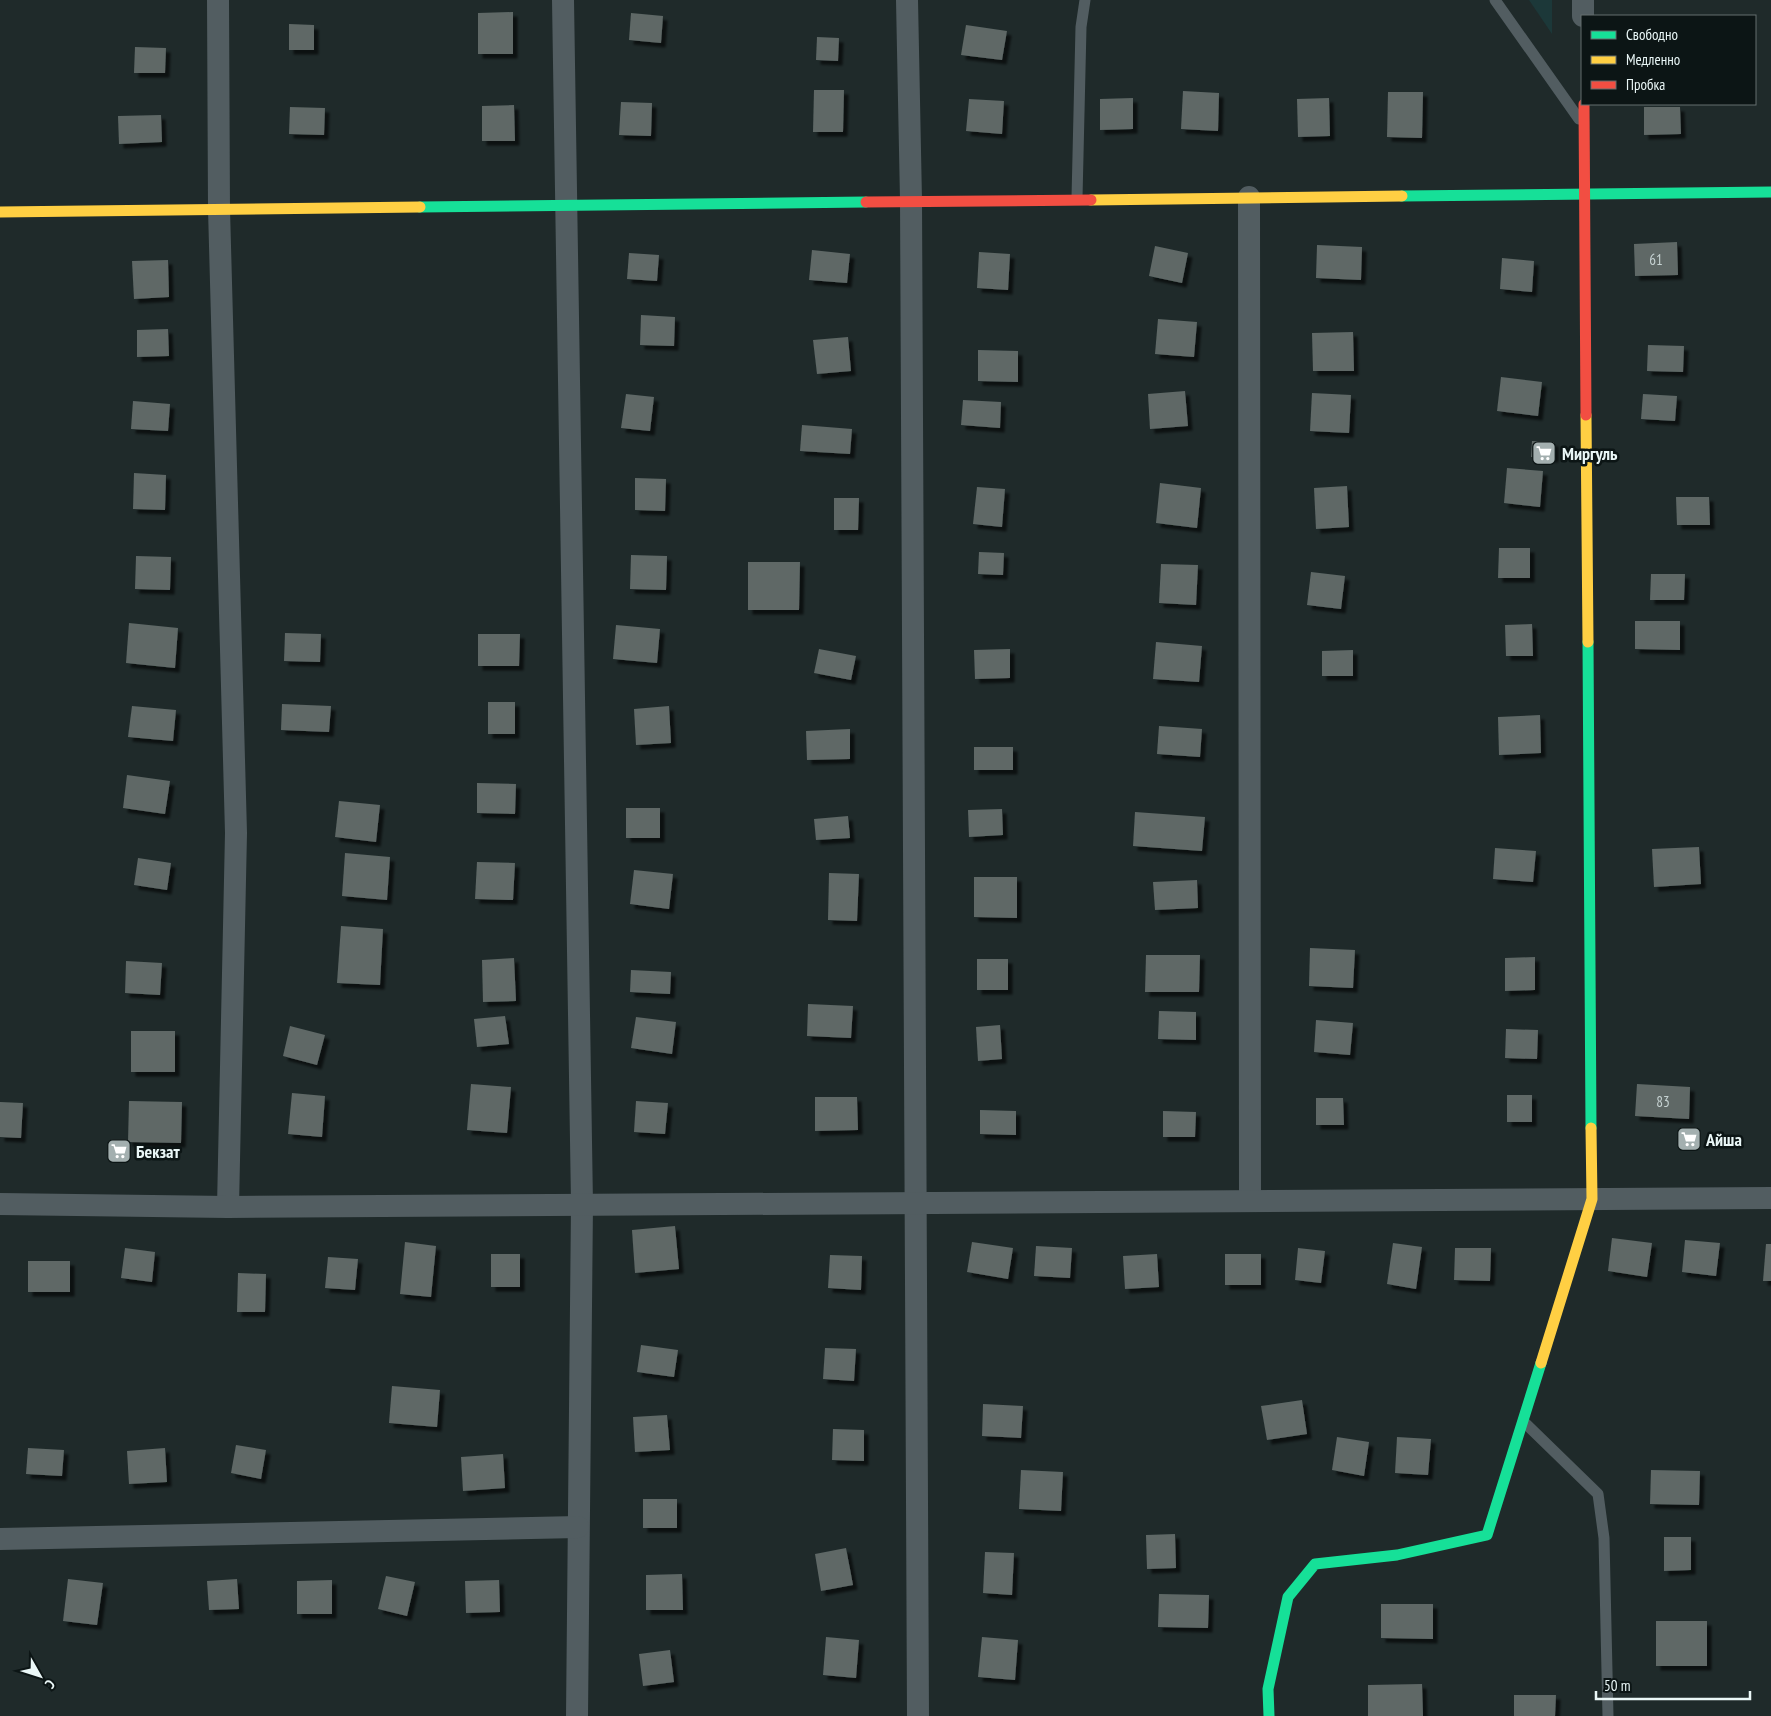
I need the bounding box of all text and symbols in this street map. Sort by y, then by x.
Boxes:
legend [1581,15,1756,105]
text: Свободно [1626,25,1678,44]
text: Медленно [1626,50,1680,69]
text: Пробка [1626,75,1665,94]
house number: 61 [1649,250,1663,269]
supermarket icon: Миргуль [1531,440,1557,466]
place label: Миргуль [1562,442,1618,465]
house number: 83 [1656,1092,1670,1111]
supermarket icon: Айша [1676,1126,1702,1152]
place label: Айша [1705,1128,1742,1151]
supermarket icon: Бекзат [106,1138,132,1164]
place label: Бекзат [136,1140,180,1163]
north arrow [15,1651,65,1701]
scale bar [1596,1668,1750,1700]
text: С [41,1676,59,1693]
text: 50 m [1604,1676,1630,1695]

